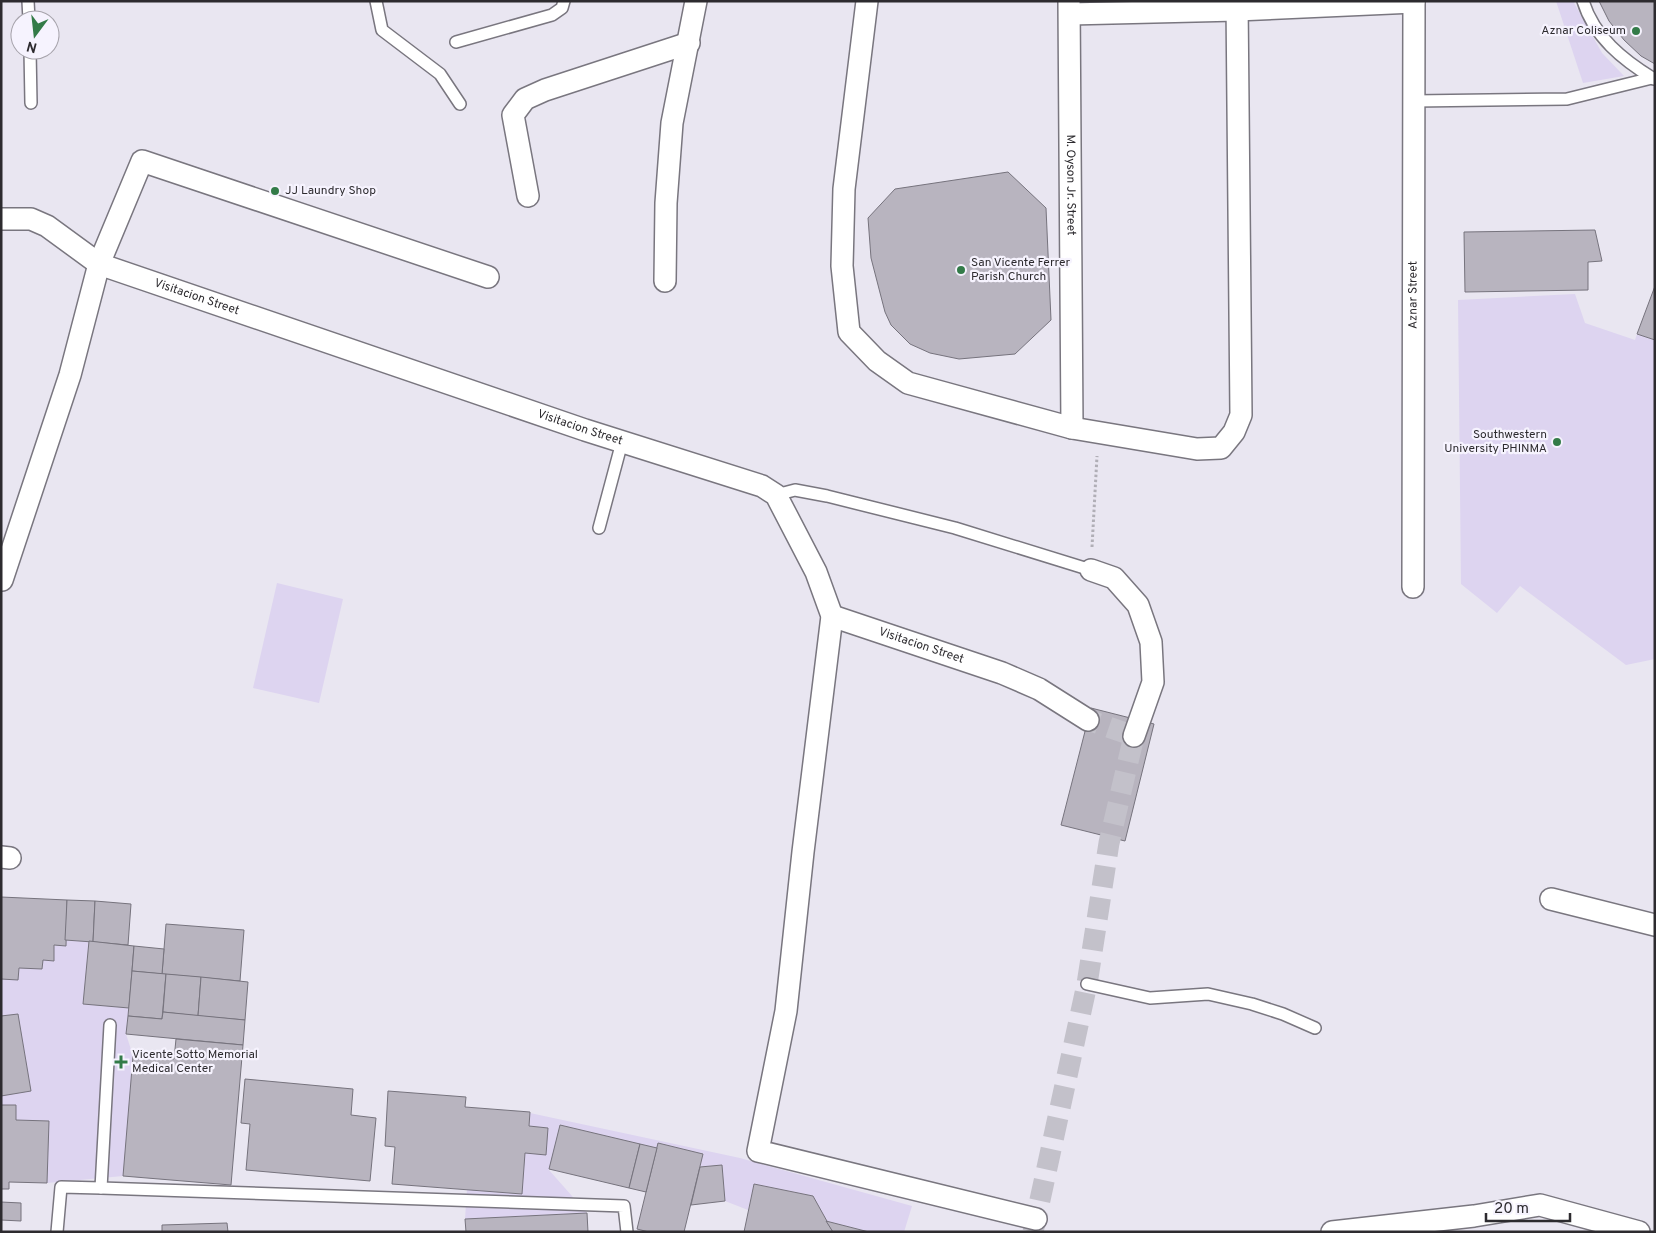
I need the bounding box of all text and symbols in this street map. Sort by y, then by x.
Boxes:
north arrow [10,10,60,60]
place label: Aznar Coliseum [1541,23,1626,39]
marker: Aznar Coliseum [1630,25,1642,37]
text: N [25,37,39,56]
street label: M. Oyson Jr. Street [1062,134,1079,236]
place label: JJ Laundry Shop [285,183,376,199]
marker: JJ Laundry Shop [269,185,281,197]
place label: San Vicente Ferrer Parish Church [971,255,1070,285]
street label: Aznar Street [1405,261,1422,329]
marker: San Vicente Ferrer Parish Church [955,264,967,276]
street label: Visitacion Street [152,275,241,319]
street label: Visitacion Street [535,406,625,449]
place label: Southwestern University PHINMA [1444,427,1547,457]
marker: Southwestern University PHINMA [1551,436,1563,448]
street label: Visitacion Street [876,624,966,668]
place label: Vicente Sotto Memorial Medical Center [132,1047,258,1077]
marker: Vicente Sotto Memorial Medical Center [114,1055,128,1069]
scale bar [1486,1190,1570,1222]
text: 20 m [1494,1200,1529,1219]

